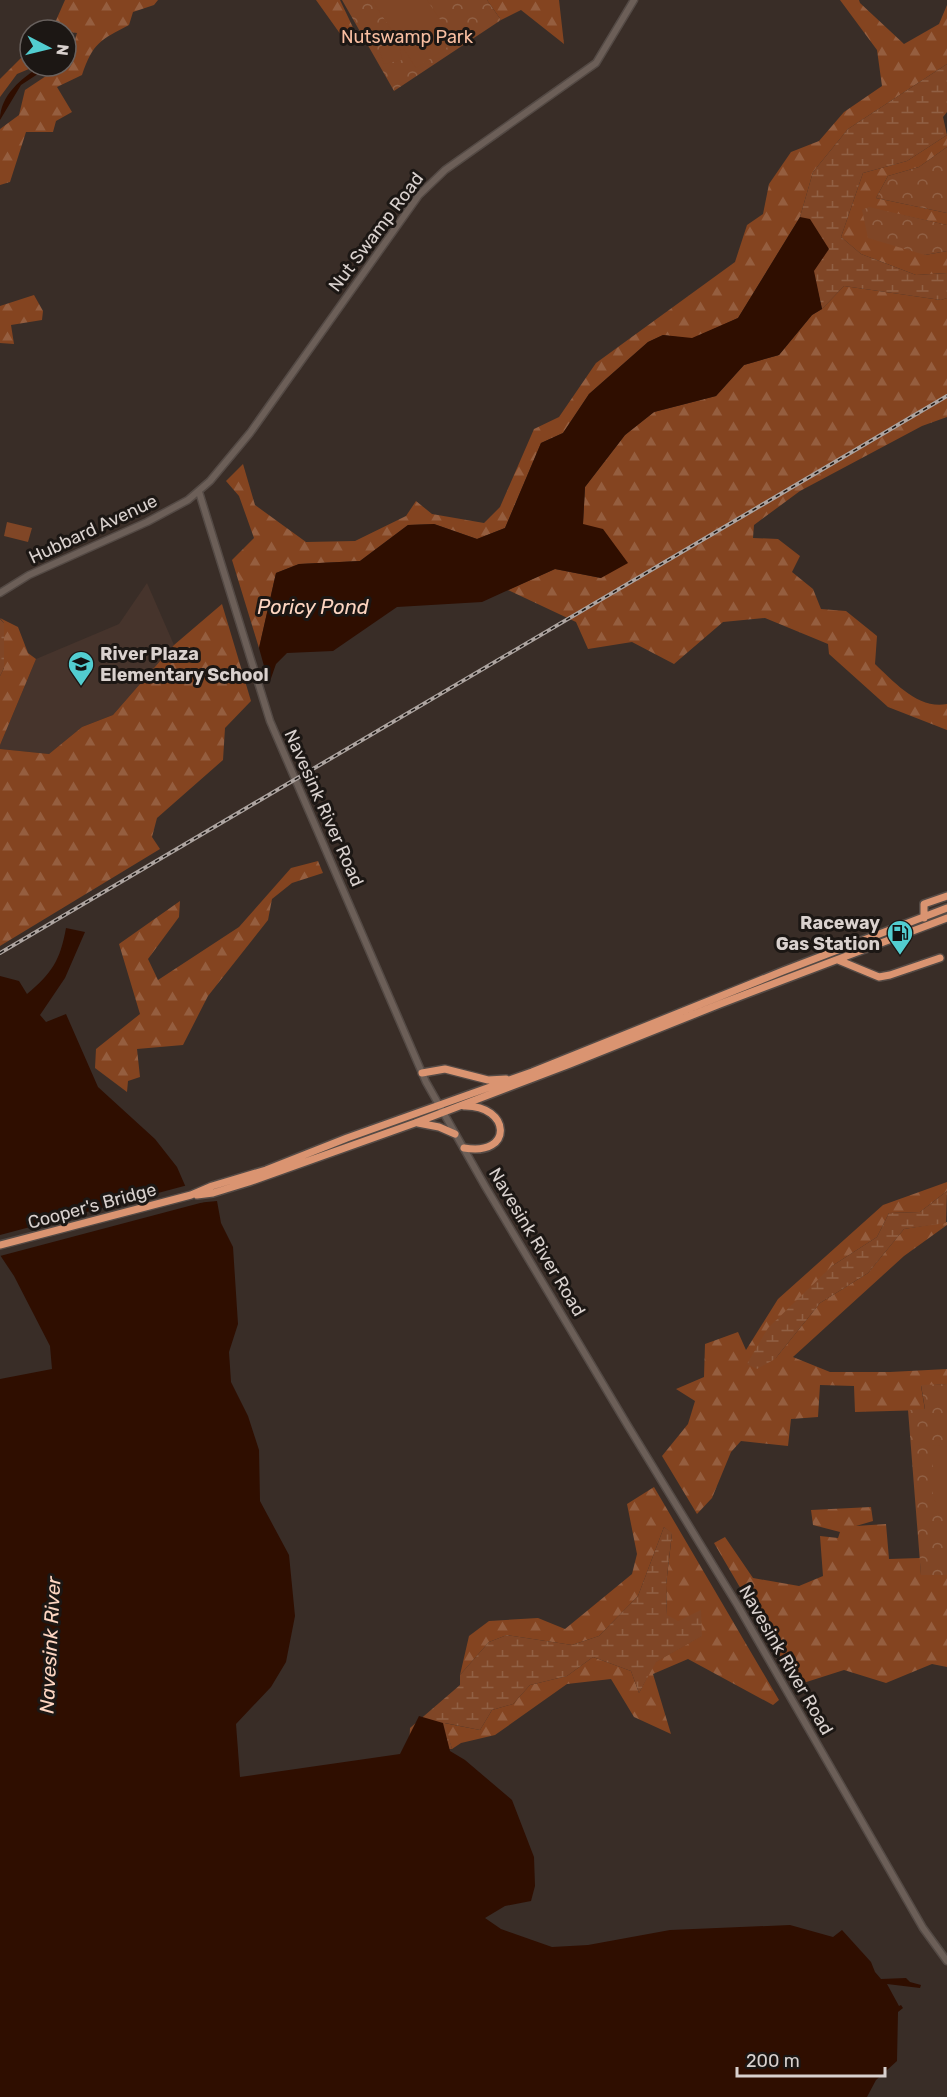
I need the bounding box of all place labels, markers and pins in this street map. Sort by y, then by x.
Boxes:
place label: River Plaza Elementary School [100,643,269,686]
school or university icon: River Plaza Elementary School [66,649,96,687]
place label: Raceway Gas Station [776,912,880,955]
fuel station icon: Raceway Gas Station [885,918,915,956]

